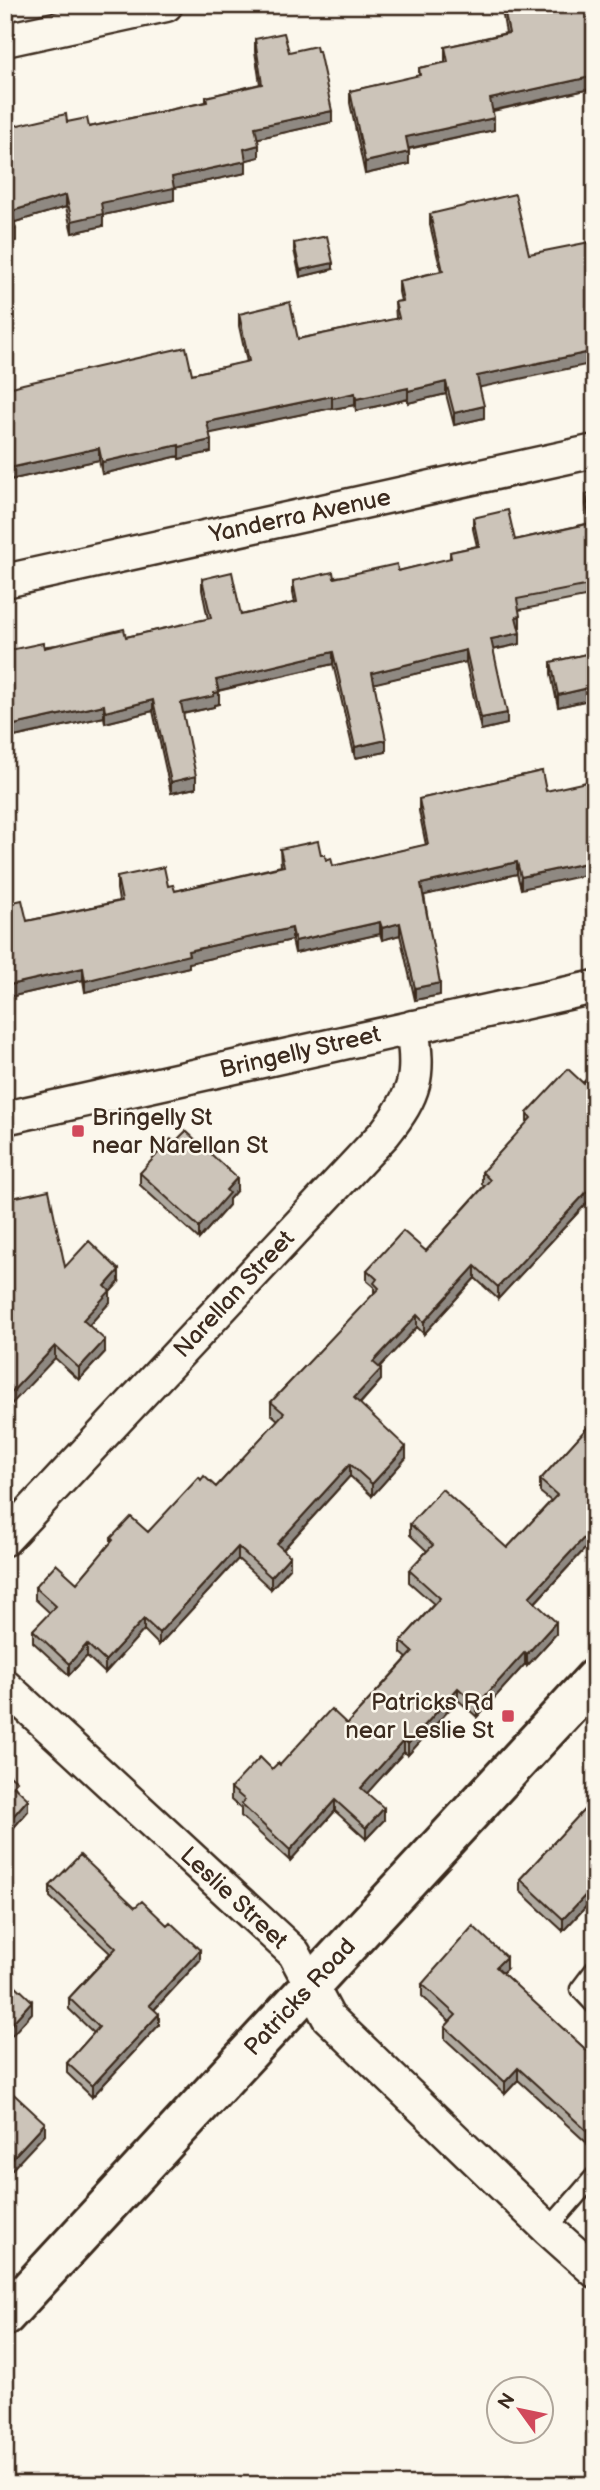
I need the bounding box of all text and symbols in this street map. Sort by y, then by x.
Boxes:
street label: Yanderra Avenue [206,483,393,550]
street label: Bringelly Street [217,1019,384,1085]
place label: Bringelly St near Narellan St [92,1103,269,1160]
marker: Bringelly St near Narellan St [70,1123,86,1139]
street label: Narellan Street [168,1224,301,1364]
place label: Patricks Rd near Leslie St [345,1688,495,1745]
marker: Patricks Rd near Leslie St [500,1708,516,1724]
street label: Leslie Street [174,1841,294,1956]
street label: Patricks Road [238,1932,362,2062]
north arrow [484,2374,554,2444]
text: N [493,2389,521,2414]

